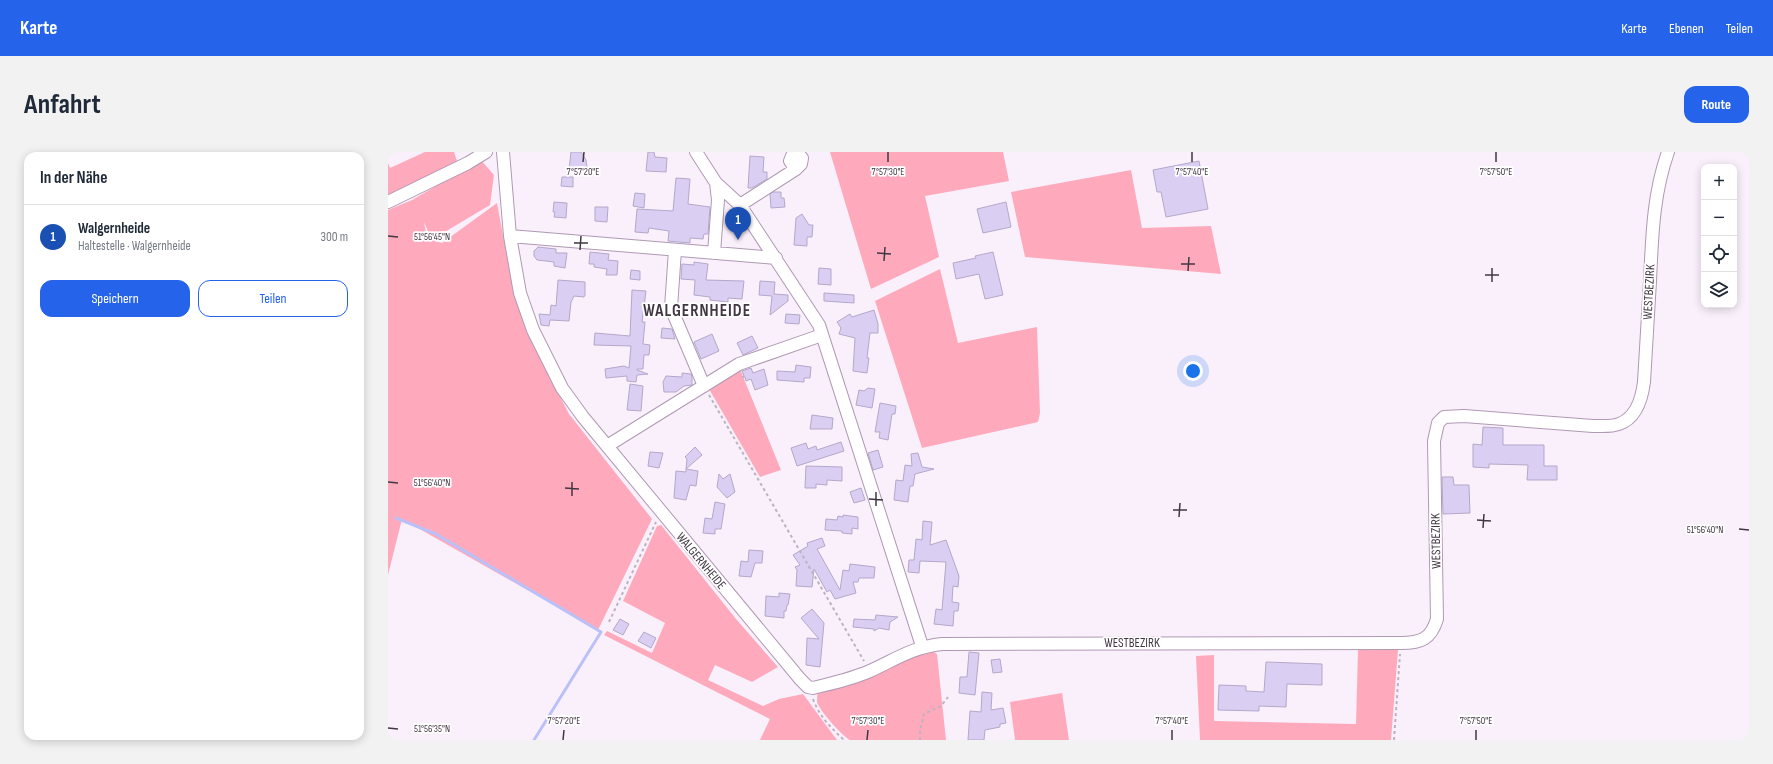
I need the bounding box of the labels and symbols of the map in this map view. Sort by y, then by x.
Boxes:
text: 7°57'20"E [567,166,599,178]
text: 7°57'30"E [872,166,904,178]
text: 7°57'40"E [1176,166,1208,178]
text: 7°57'50"E [1480,166,1512,178]
pin: 1 [725,207,751,240]
text: 51°56'45"N [414,231,450,243]
street label: WESTBEZIRK [1640,264,1658,320]
district label: WALGERNHEIDE [643,301,751,321]
your location [1183,361,1203,381]
text: 51°56'40"N [414,477,450,489]
street label: WESTBEZIRK [1428,513,1444,569]
text: 51°56'40"N [1687,524,1723,536]
street label: WALGERNHEIDE [673,529,729,593]
street label: WESTBEZIRK [1104,635,1160,651]
text: 7°57'20"E [548,715,580,727]
text: 7°57'30"E [852,715,884,727]
text: 7°57'40"E [1156,715,1188,727]
text: 7°57'50"E [1460,715,1492,727]
text: 51°56'35"N [414,723,450,735]

